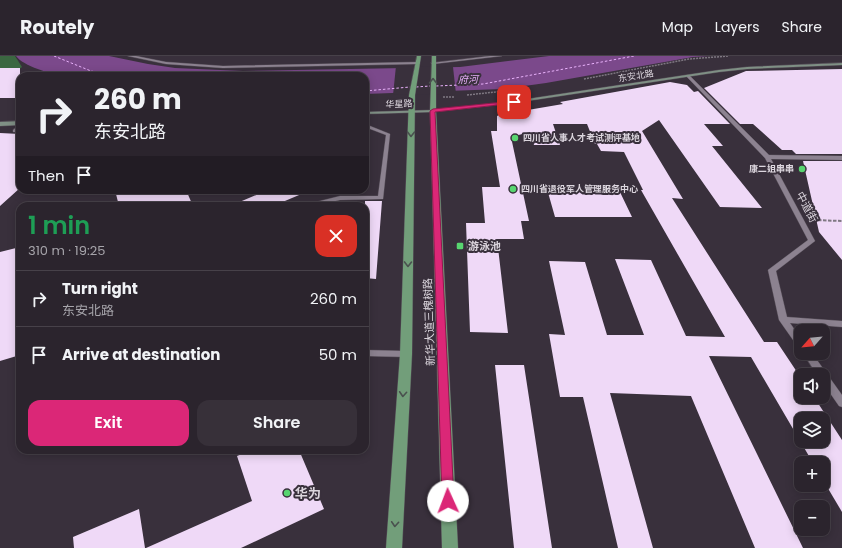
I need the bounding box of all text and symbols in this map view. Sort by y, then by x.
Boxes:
text: Routely [20,14,94,41]
text: Map [662,17,693,37]
text: Layers [715,17,759,37]
text: Share [781,17,822,37]
street label: 东安北路 [617,67,655,85]
water label: 府河 [458,72,480,87]
one-way arrow [429,78,437,84]
text: 260 m [94,80,182,119]
pin [497,85,531,119]
icon: right [28,88,80,140]
icon: arrive [503,91,525,113]
street label: 华星路 [385,98,413,110]
text: 东安北路 [94,119,166,144]
one-way arrow [407,131,415,137]
place label: 四川省人事人才考试测评基地 [523,132,640,144]
marker: 四川省人事人才考试测评基地 [510,133,520,143]
place label: 康二姐串串 [749,163,794,175]
icon: arrive [73,164,95,186]
marker: 康二姐串串 [797,164,807,174]
text: Then [28,165,65,186]
place label: 四川省退役军人管理服务中心 [521,183,638,195]
marker: 四川省退役军人管理服务中心 [508,184,518,194]
street label: 中道街 [792,189,822,225]
text: 1 min [28,209,90,242]
button: close [315,215,357,257]
place label: 游泳池 [468,238,501,254]
text: 310 m · 19:25 [28,241,105,260]
marker: 游泳池 [455,241,465,251]
one-way arrow [404,261,412,267]
text: Turn right [62,278,138,299]
street label: 新华大道三槐树路 [419,278,439,366]
icon: right [28,288,50,310]
text: 260 m [310,288,357,309]
text: 东安北路 [62,301,114,320]
north arrow [794,324,830,360]
map controls [794,324,830,536]
icon: arrive [28,344,50,366]
text: Arrive at destination [62,344,220,365]
text: 50 m [319,344,357,365]
button: sound [794,368,830,404]
one-way arrow [399,391,408,397]
button: Exit [28,400,189,446]
button: Share [197,400,357,446]
button: layers [794,412,830,448]
button: + [794,456,830,492]
position arrow [427,480,469,522]
place label: 华为 [295,484,321,503]
marker: 华为 [282,488,292,498]
button: − [794,500,830,536]
one-way arrow [391,521,400,527]

